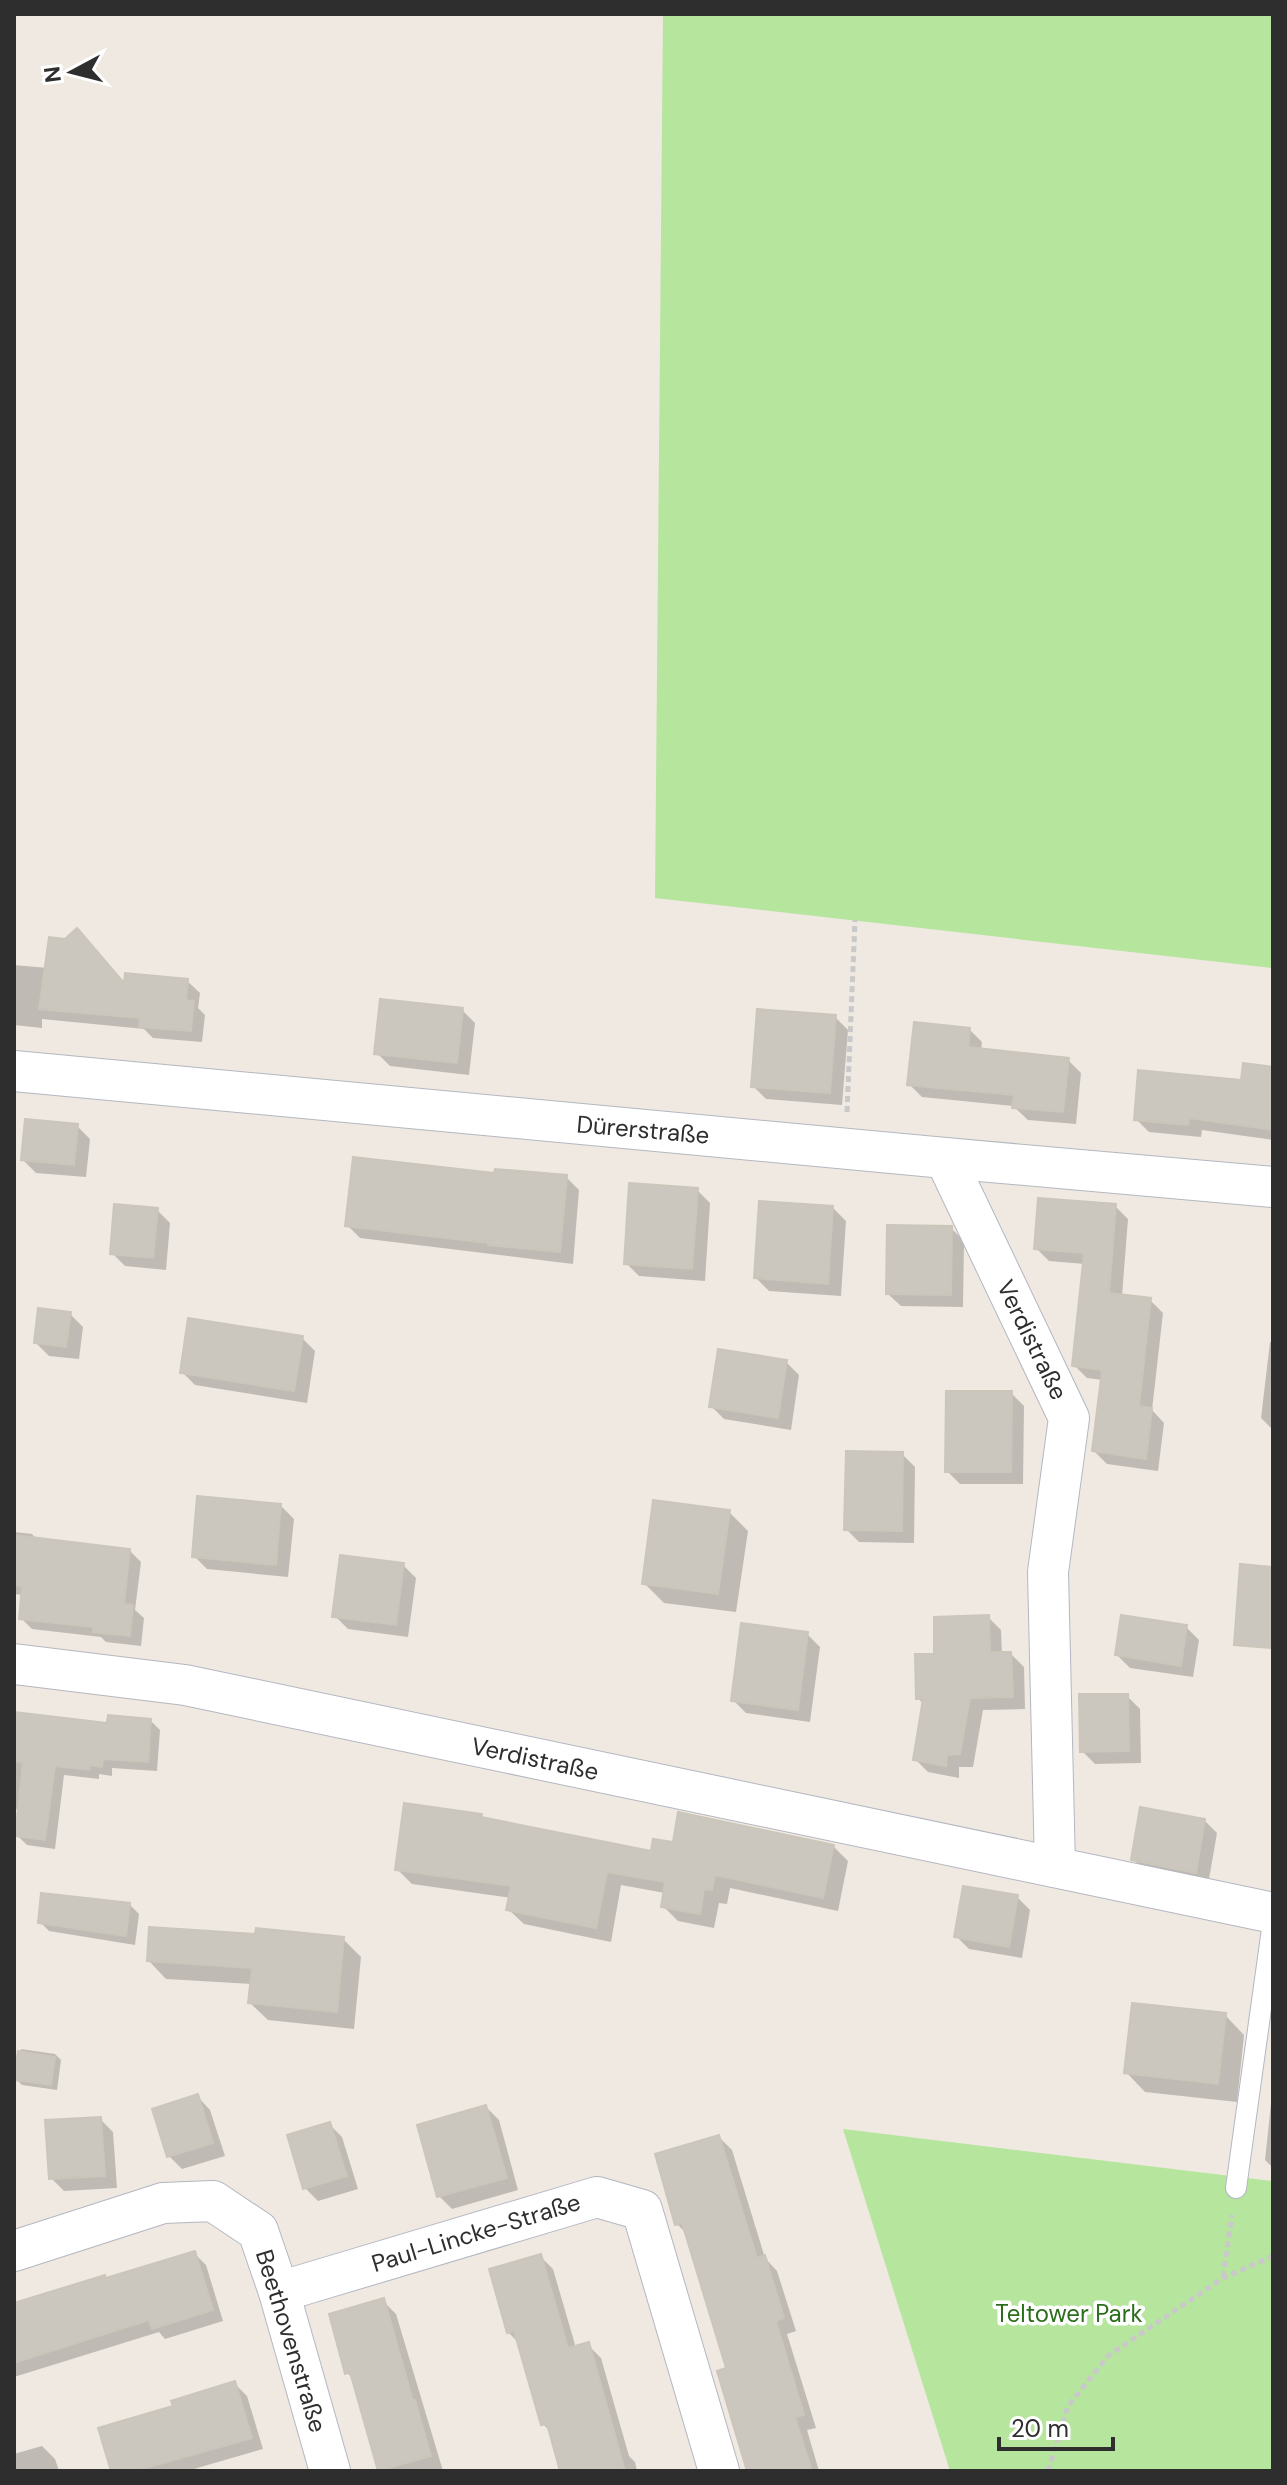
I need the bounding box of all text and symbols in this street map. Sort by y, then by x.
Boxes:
north arrow [32,32,112,112]
text: N [37,65,68,84]
street label: Dürerstraße [575,1108,711,1151]
street label: Verdistraße [990,1275,1075,1405]
street label: Verdistraße [469,1730,602,1787]
street label: Paul-Lincke-Straße [368,2186,584,2279]
street label: Beethovenstraße [249,2246,334,2436]
park label: Teltower Park [995,2298,1143,2329]
scale bar [999,2401,1113,2451]
text: 20 m [1011,2413,1069,2444]

